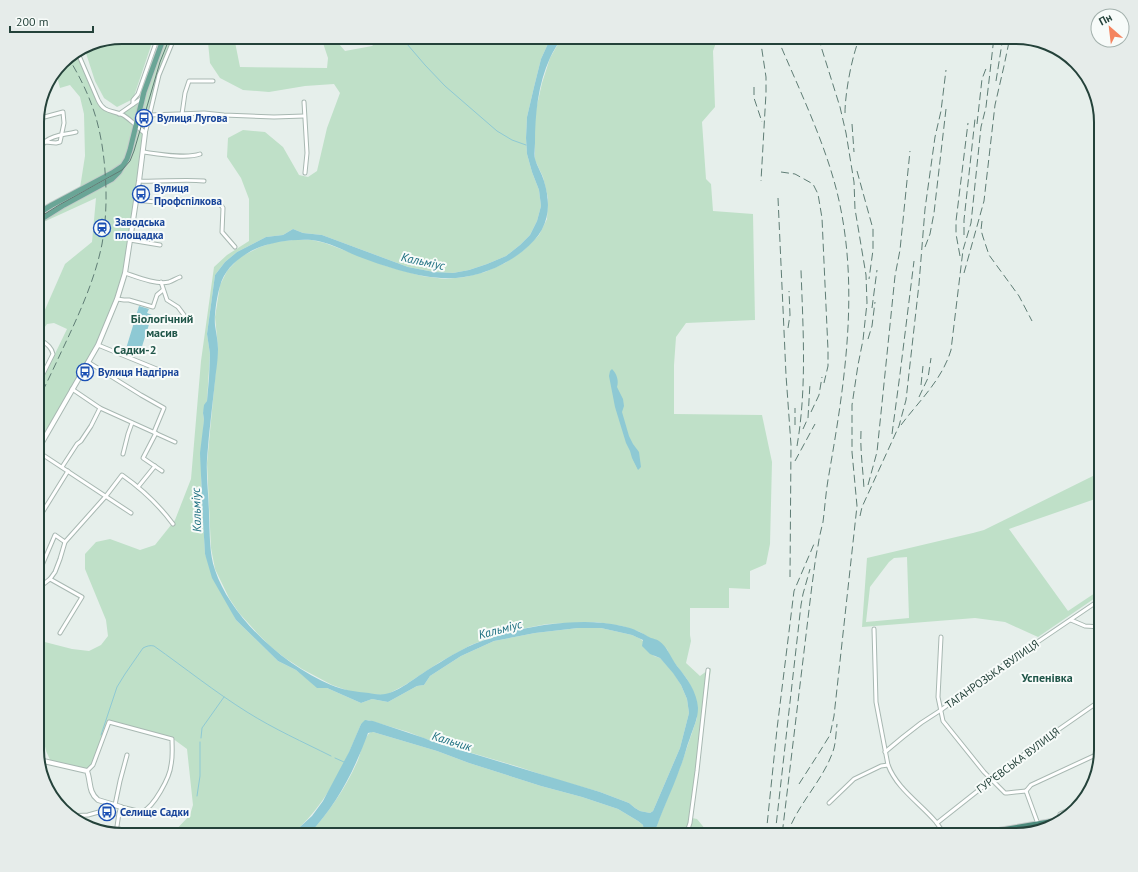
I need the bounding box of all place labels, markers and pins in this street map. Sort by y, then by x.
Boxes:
bus stop icon: Вулиця Лугова [134,108,154,128]
place label: Вулиця Лугова [157,111,228,125]
place label: Вулиця Профспілкова [154,181,222,208]
bus stop icon: Вулиця Профспілкова [131,184,151,204]
place label: Заводська площадка [115,215,165,242]
station icon: Заводська площадка [92,218,112,238]
bus stop icon: Вулиця Надгірна [75,362,95,382]
place label: Вулиця Надгірна [98,365,179,379]
bus stop icon: Селище Садки [97,802,117,822]
place label: Селище Садки [120,805,189,819]

